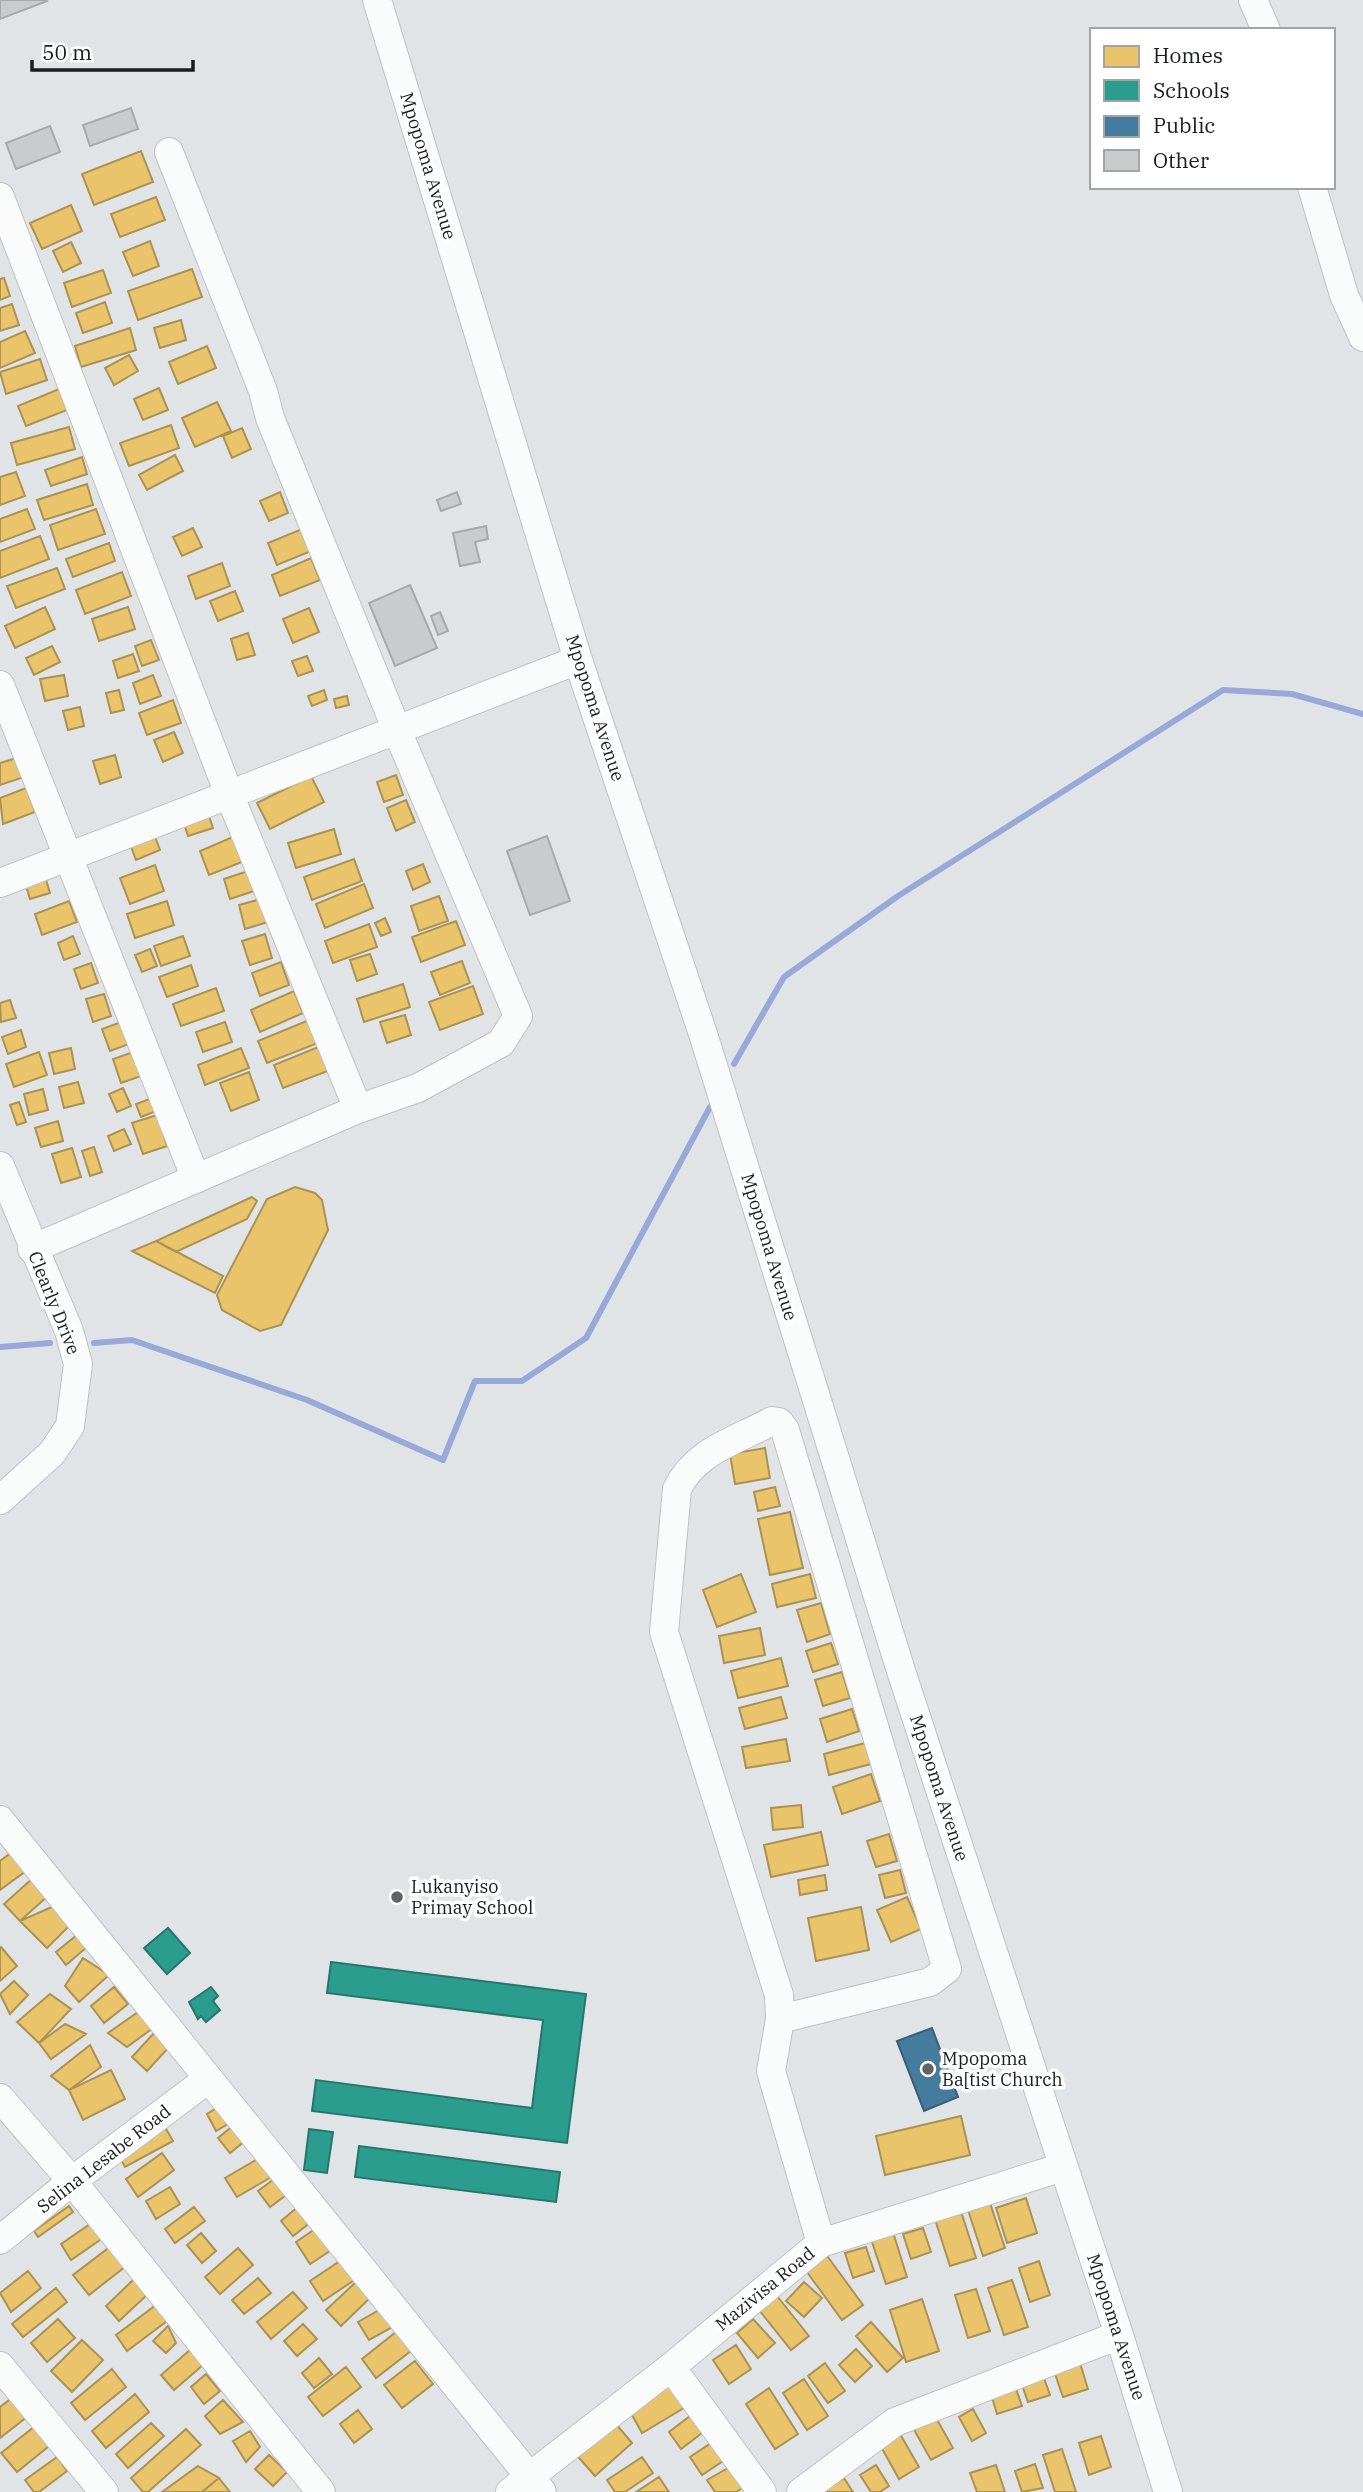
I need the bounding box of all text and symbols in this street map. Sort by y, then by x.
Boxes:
scale bar [32,28,192,72]
legend [1090,28,1335,189]
text: 50 m [42,38,92,66]
text: Homes [1153,41,1223,69]
text: Schools [1153,76,1230,104]
street label: Mpopoma Avenue [395,89,462,242]
text: Public [1153,111,1215,139]
text: Other [1153,146,1210,174]
street label: Mpopoma Avenue [561,632,630,784]
street label: Mpopoma Avenue [736,1170,803,1323]
street label: Clearly Drive [23,1248,86,1358]
street label: Mpopoma Avenue [905,1712,974,1864]
place label: Lukanyiso Primay School [411,1875,533,1919]
marker: Lukanyiso Primay School [389,1889,405,1905]
place label: Mpopoma Ba[tist Church [942,2047,1063,2091]
marker: Mpopoma Ba[tist Church [920,2061,936,2077]
street label: Selina Lesabe Road [32,2099,175,2218]
street label: Mazivisa Road [710,2241,819,2336]
street label: Mpopoma Avenue [1082,2251,1151,2403]

